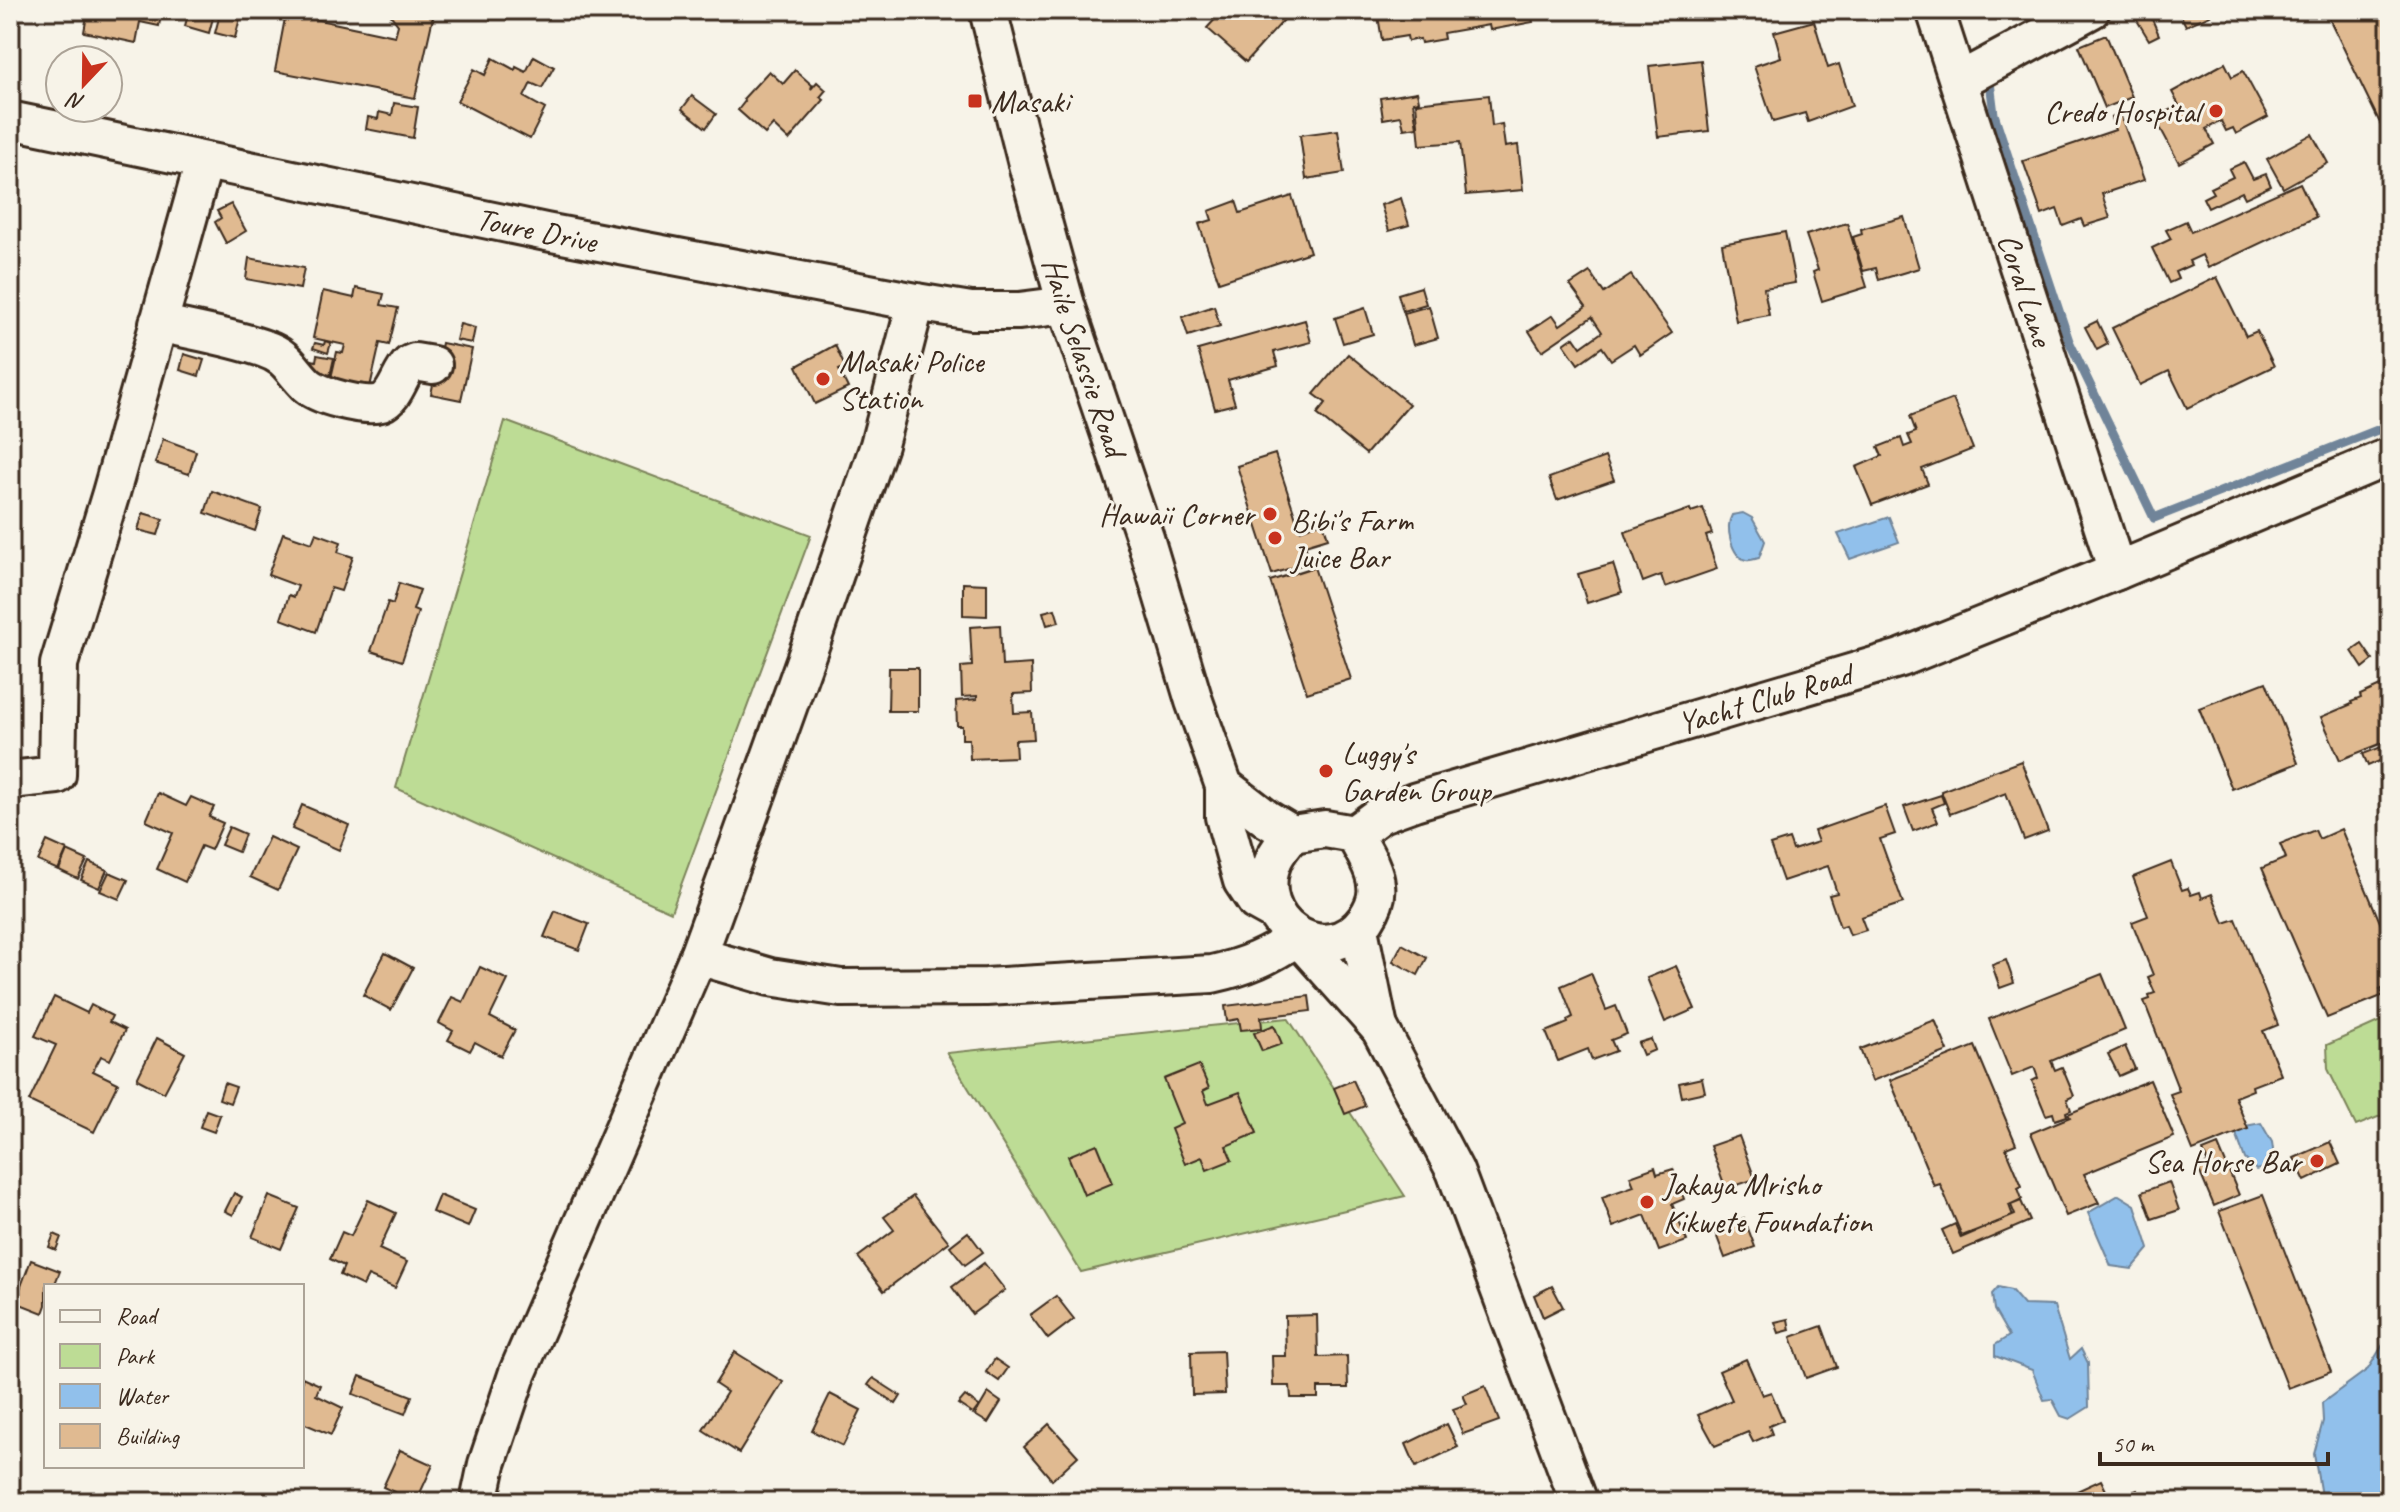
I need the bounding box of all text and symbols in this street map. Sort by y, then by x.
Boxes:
north arrow [44,44,124,124]
place label: Masaki [991,81,1073,122]
text: N [62,85,88,117]
place label: Credo Hospital [2044,91,2206,132]
marker: Masaki [966,92,984,110]
marker: Credo Hospital [2207,102,2225,120]
street label: Toure Drive [473,198,603,262]
street label: Coral Lane [1988,228,2064,353]
street label: Haile Selassie Road [1033,253,1137,465]
place label: Masaki Police Station [839,341,986,419]
marker: Masaki Police Station [814,370,832,388]
place label: Hawaii Corner [1099,494,1256,535]
place label: Bibi's Farm Juice Bar [1289,500,1414,578]
marker: Hawaii Corner [1261,505,1279,523]
marker: Bibi's Farm Juice Bar [1266,529,1284,547]
street label: Yacht Club Road [1673,652,1861,743]
place label: Luggy's Garden Group [1342,733,1492,811]
marker: Luggy's Garden Group [1317,762,1335,780]
place label: Sea Horse Bar [2144,1141,2303,1182]
marker: Sea Horse Bar [2308,1152,2326,1170]
place label: Jakaya Mrisho Kikwete Foundation [1661,1164,1874,1242]
marker: Jakaya Mrisho Kikwete Foundation [1638,1193,1656,1211]
legend [44,1284,304,1468]
text: Road [116,1301,160,1331]
text: Park [116,1341,156,1371]
text: Water [116,1381,171,1411]
scale bar [2100,1416,2328,1466]
text: Building [116,1421,181,1451]
text: 50 m [2112,1429,2155,1459]

